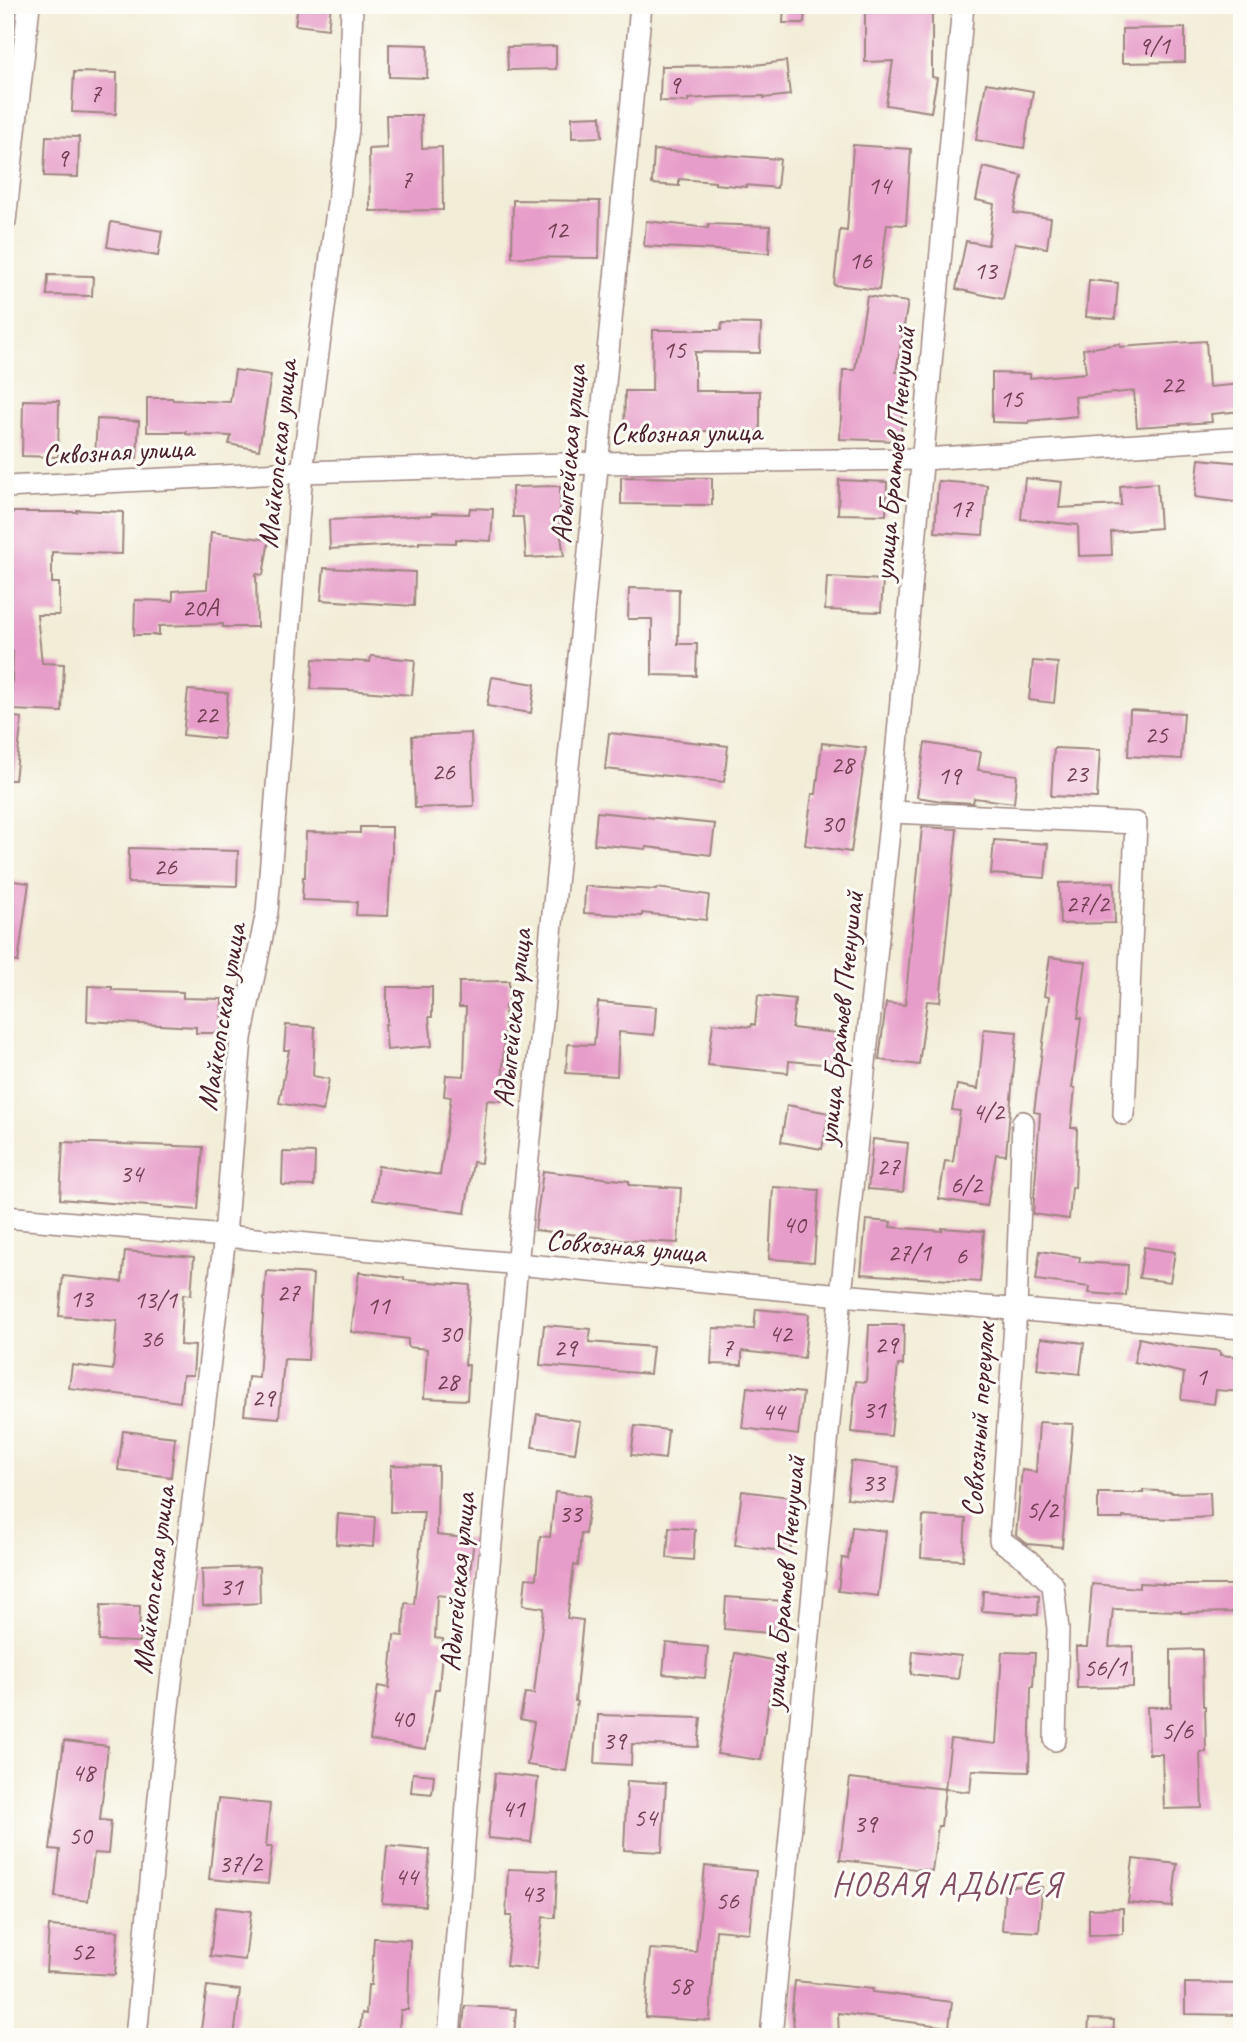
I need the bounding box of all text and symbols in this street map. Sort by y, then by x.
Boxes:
house number: 9/1 [1138,29,1171,62]
house number: 9 [668,68,682,101]
house number: 7 [89,77,102,110]
house number: 9 [56,141,70,174]
house number: 7 [400,163,413,196]
house number: 14 [867,169,893,202]
house number: 12 [544,213,570,246]
house number: 16 [848,244,873,277]
house number: 13 [973,254,999,287]
street label: улица Братьев Пченушай [864,324,924,585]
house number: 15 [662,333,687,366]
street label: Майкопская улица [248,355,306,550]
street label: Адыгейская улица [541,361,595,545]
house number: 22 [1160,368,1186,401]
house number: 15 [999,382,1024,415]
street label: Сквозная улица [610,412,765,452]
street label: Сквозная улица [41,428,197,474]
house number: 17 [949,492,974,525]
house number: 20А [182,591,220,624]
house number: 22 [194,698,220,731]
house number: 25 [1144,718,1169,751]
house number: 28 [830,748,856,781]
house number: 26 [431,755,456,788]
house number: 23 [1064,757,1090,790]
house number: 19 [937,759,963,792]
house number: 30 [820,807,846,840]
house number: 26 [153,850,178,883]
house number: 27/2 [1065,887,1111,920]
street label: улица Братьев Пченушай [808,888,872,1149]
street label: Майкопская улица [187,918,255,1113]
street label: Адыгейская улица [484,925,540,1109]
house number: 4/2 [972,1095,1006,1128]
house number: 27 [876,1150,901,1183]
house number: 34 [119,1157,145,1190]
house number: 6/2 [950,1168,984,1201]
house number: 40 [782,1208,808,1241]
street label: Совхозная улица [544,1220,710,1272]
house number: 27/1 [887,1236,932,1269]
house number: 6 [955,1239,968,1272]
house number: 27 [276,1276,301,1309]
house number: 13 [69,1282,95,1315]
house number: 13/1 [133,1283,178,1316]
house number: 11 [366,1289,391,1322]
house number: 30 [438,1317,464,1350]
house number: 42 [768,1317,794,1350]
street label: Совхозный переулок [952,1319,1004,1518]
house number: 36 [139,1322,164,1355]
house number: 29 [874,1328,900,1361]
house number: 29 [553,1331,579,1364]
house number: 7 [721,1331,734,1364]
house number: 1 [1195,1360,1208,1393]
house number: 28 [435,1365,461,1398]
house number: 29 [251,1381,277,1414]
house number: 31 [862,1393,887,1426]
house number: 44 [761,1395,787,1428]
street label: улица Братьев Пченушай [754,1453,814,1714]
house number: 33 [861,1466,887,1499]
street label: Майкопская улица [123,1481,184,1676]
street label: Адыгейская улица [430,1489,484,1673]
house number: 5/2 [1026,1493,1060,1526]
house number: 33 [558,1497,584,1530]
house number: 31 [219,1570,244,1603]
house number: 56/1 [1083,1651,1128,1684]
house number: 40 [390,1702,416,1735]
house number: 5/6 [1161,1714,1194,1747]
house number: 39 [602,1724,628,1757]
house number: 48 [71,1756,97,1789]
house number: 41 [501,1792,526,1825]
house number: 54 [633,1801,659,1834]
house number: 39 [853,1807,879,1840]
house number: 50 [68,1819,94,1852]
house number: 37/2 [218,1847,264,1880]
house number: 44 [394,1860,420,1893]
district label: НОВАЯ АДЫГЕЯ [832,1863,1065,1905]
house number: 43 [520,1877,546,1910]
house number: 56 [715,1884,740,1917]
house number: 52 [70,1935,96,1968]
house number: 58 [668,1969,694,2002]

